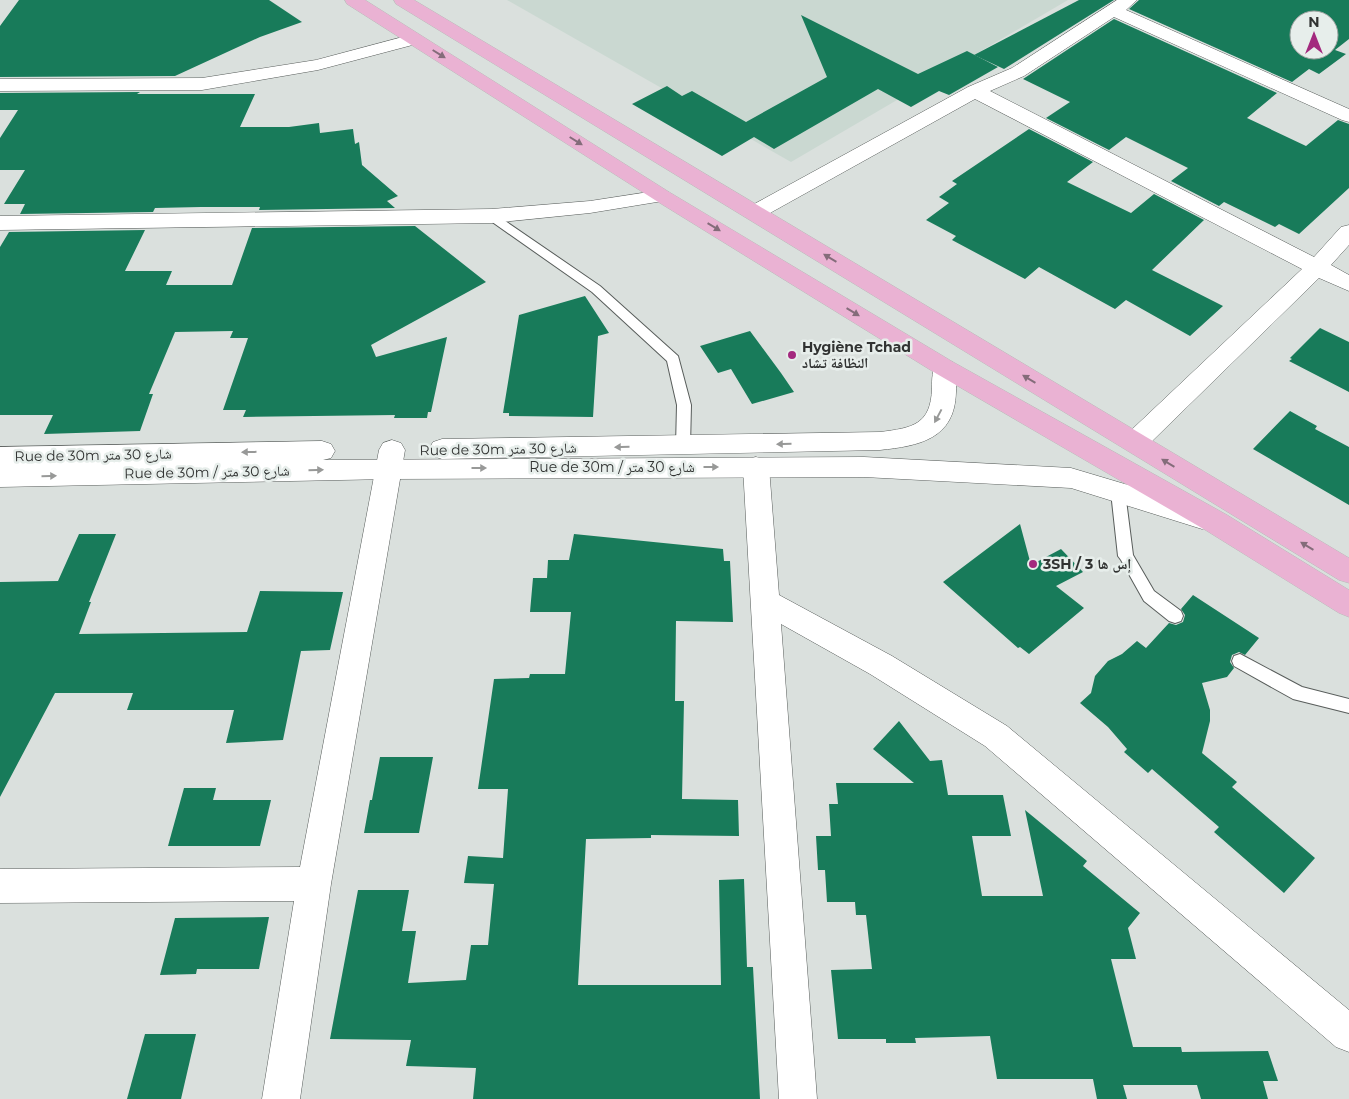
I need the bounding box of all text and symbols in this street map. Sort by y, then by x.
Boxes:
north arrow [1289,10,1339,60]
text: N [1308,13,1320,31]
one-way arrow [432,50,445,59]
one-way arrow [569,136,583,146]
one-way arrow [707,223,720,232]
one-way arrow [823,254,836,263]
one-way arrow [846,307,859,316]
place label: Hygiène Tchad النظافة تشاد [802,338,911,372]
marker: Hygiène Tchad النظافة تشاد [786,349,798,361]
one-way arrow [1022,374,1035,383]
one-way arrow [934,408,942,423]
street label: Rue de 30m شارع 30 متر [419,439,577,460]
one-way arrow [776,440,792,448]
one-way arrow [613,443,629,451]
street label: Rue de 30m شارع 30 متر [14,445,172,466]
one-way arrow [241,448,257,456]
street label: Rue de 30m / شارع 30 متر [529,458,695,477]
one-way arrow [1162,458,1175,467]
street label: Rue de 30m / شارع 30 متر [124,462,290,483]
one-way arrow [703,463,719,471]
one-way arrow [471,464,487,472]
one-way arrow [308,466,324,474]
one-way arrow [41,471,57,479]
one-way arrow [1301,542,1314,551]
place label: 3SH / 3 إس ها [1042,555,1131,573]
marker: 3SH / 3 إس ها [1027,558,1039,570]

